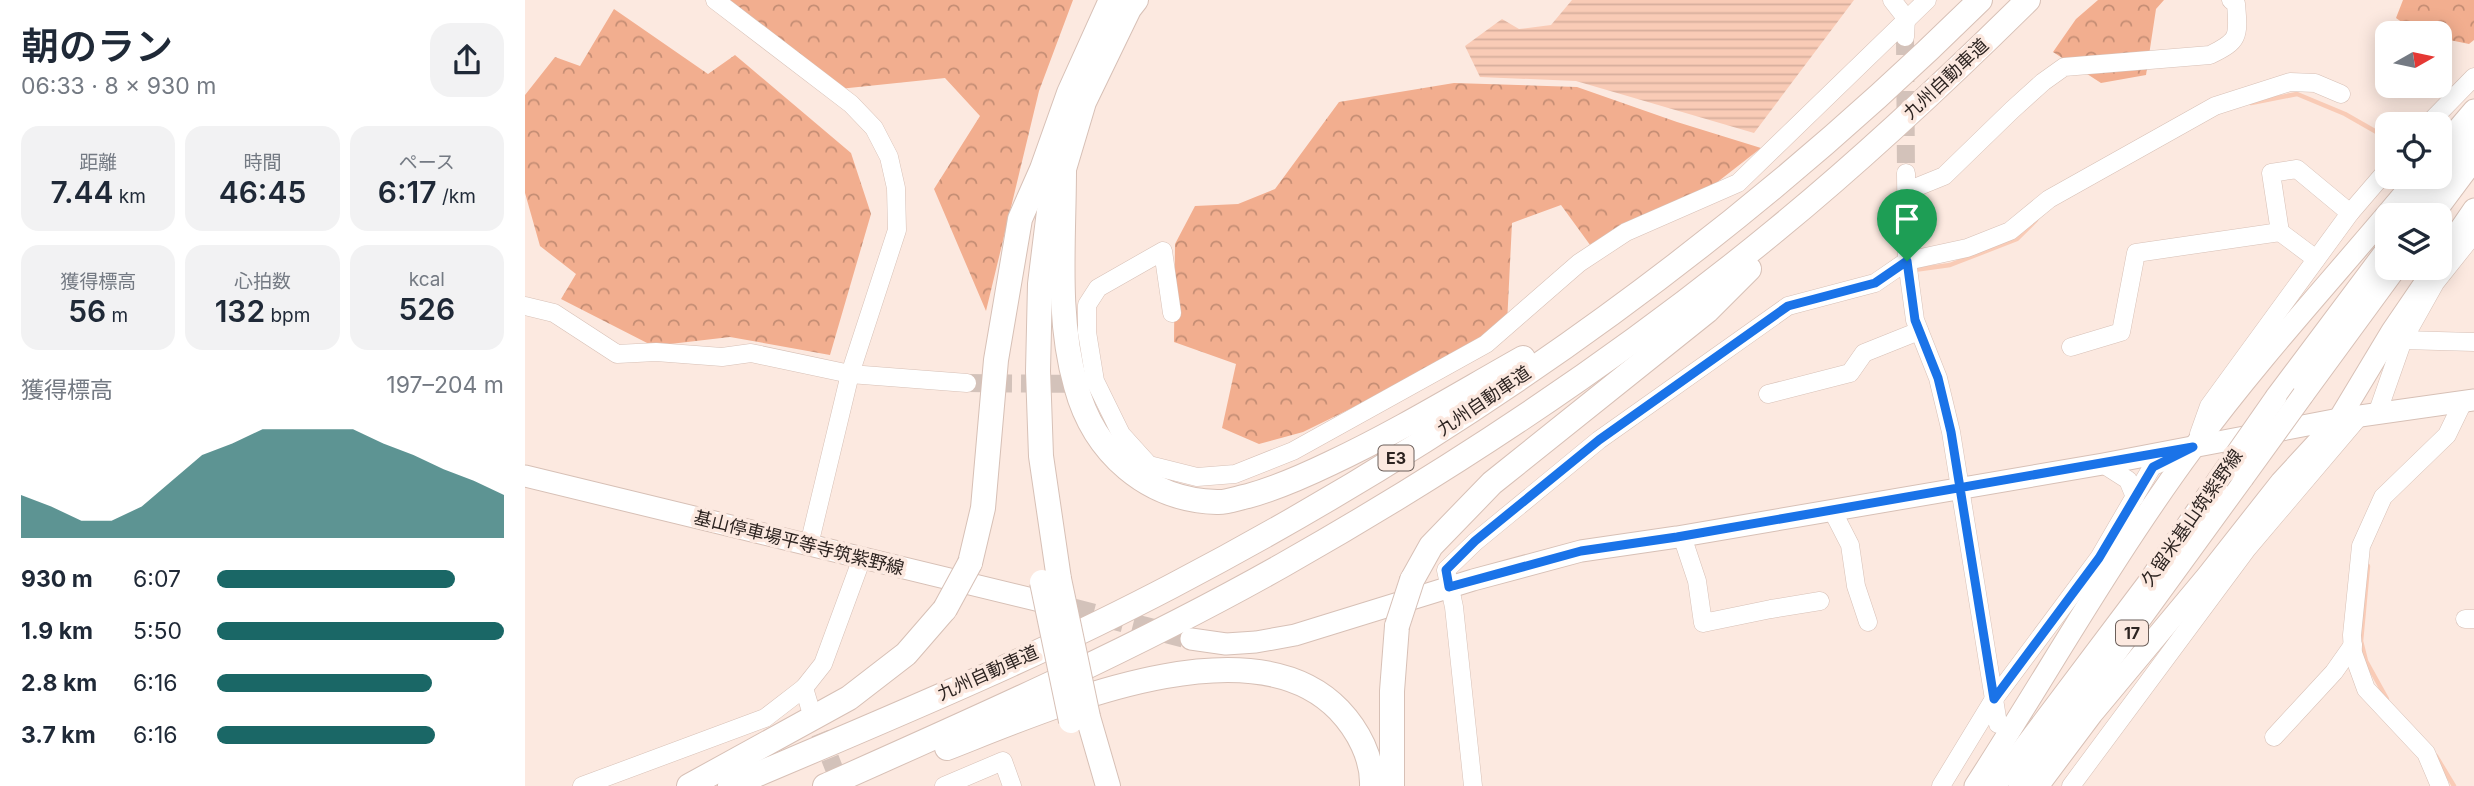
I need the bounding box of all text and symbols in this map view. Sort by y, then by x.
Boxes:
north arrow [2375,21,2452,98]
map controls [2375,21,2452,280]
text: 朝のラン [21,23,173,69]
button: share [430,23,504,97]
street label: 九州自動車道 [1899,34,1992,123]
text: 06:33 · 8 × 930 m [21,72,216,100]
button: locate [2375,112,2452,189]
text: 距離 [79,151,117,174]
text: 時間 [243,151,282,174]
text: ペース [399,151,455,174]
text: 7.44 [50,174,113,210]
text: 46:45 [219,174,306,210]
text: 6:17 [378,174,437,210]
text: km [113,185,146,208]
text: /km [437,185,476,208]
pin [1877,189,1937,261]
icon: arrive [1888,200,1926,238]
button: layers [2375,203,2452,280]
text: kcal [409,268,445,291]
text: 獲得標高 [60,270,136,293]
text: 心拍数 [234,270,291,293]
text: 526 [398,291,455,327]
text: 56 [68,293,106,329]
text: 132 [215,293,265,329]
text: m [106,304,128,327]
text: bpm [265,304,310,327]
street label: 九州自動車道 [1433,362,1534,439]
text: 197–204 m [386,371,504,399]
text: 獲得標高 [21,376,113,404]
street label: 久留米基山筑紫野線 [2137,445,2247,590]
road number: E3 [1379,446,1413,471]
street label: 基山停車場平等寺筑紫野線 [692,506,906,579]
text: 930 m [21,565,93,593]
text: 6:07 [133,565,181,593]
text: 1.9 km [21,617,93,645]
text: 5:50 [133,617,182,645]
road number: 17 [2116,620,2148,646]
street label: 九州自動車道 [934,641,1041,704]
text: 2.8 km [21,669,97,697]
text: 6:16 [133,669,178,697]
text: 3.7 km [21,721,96,749]
text: 6:16 [133,721,178,749]

